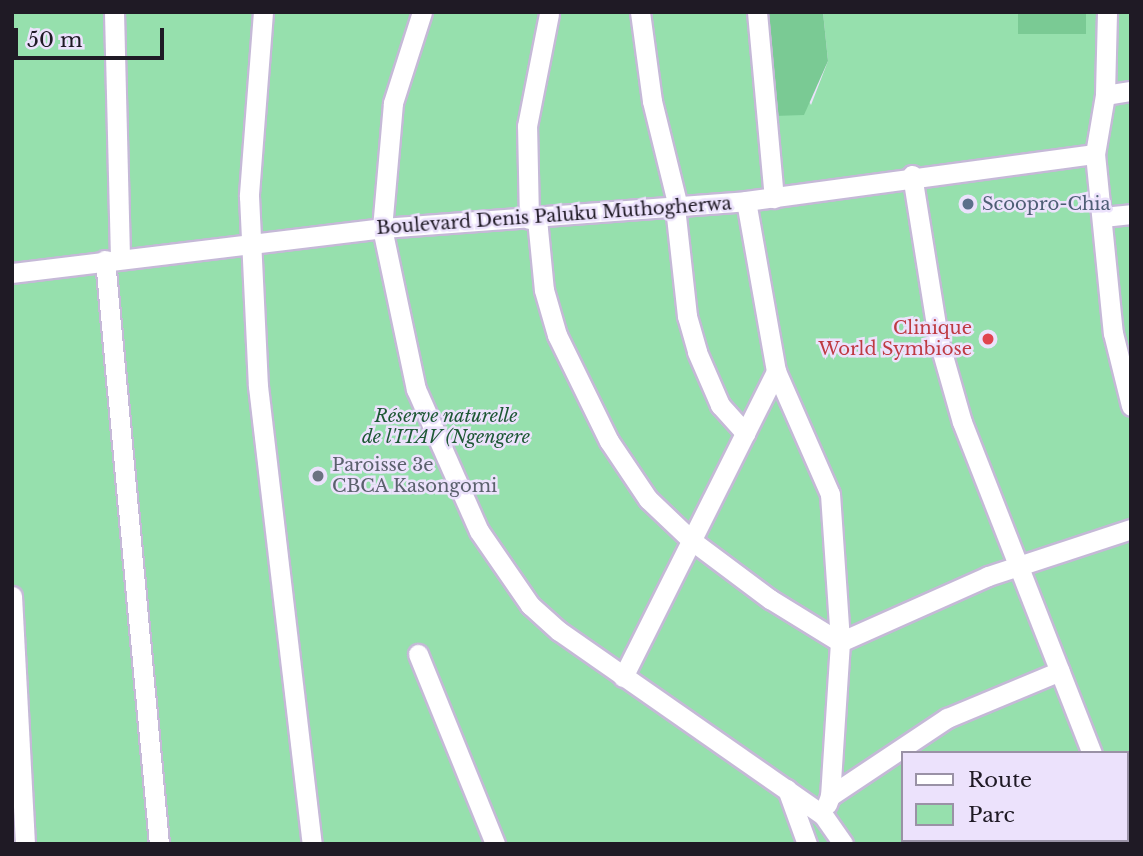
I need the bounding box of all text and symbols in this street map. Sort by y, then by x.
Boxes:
scale bar [18,14,168,58]
text: 50 m [27,27,82,53]
street label: Boulevard Denis Paluku Muthogherwa [376,193,732,239]
place label: Scoopro-Chia [982,193,1110,215]
marker: Scoopro-Chia [960,196,976,212]
place label: Clinique World Symbiose [818,318,972,360]
marker: Clinique World Symbiose [978,329,998,349]
park label: Réserve naturelle de l'ITAV (Ngengere [362,406,530,448]
place label: Paroisse 3e CBCA Kasongomi [332,455,498,498]
marker: Paroisse 3e CBCA Kasongomi [310,468,326,484]
legend [902,751,1129,842]
text: Route [968,767,1032,793]
text: Parc [968,802,1015,828]

